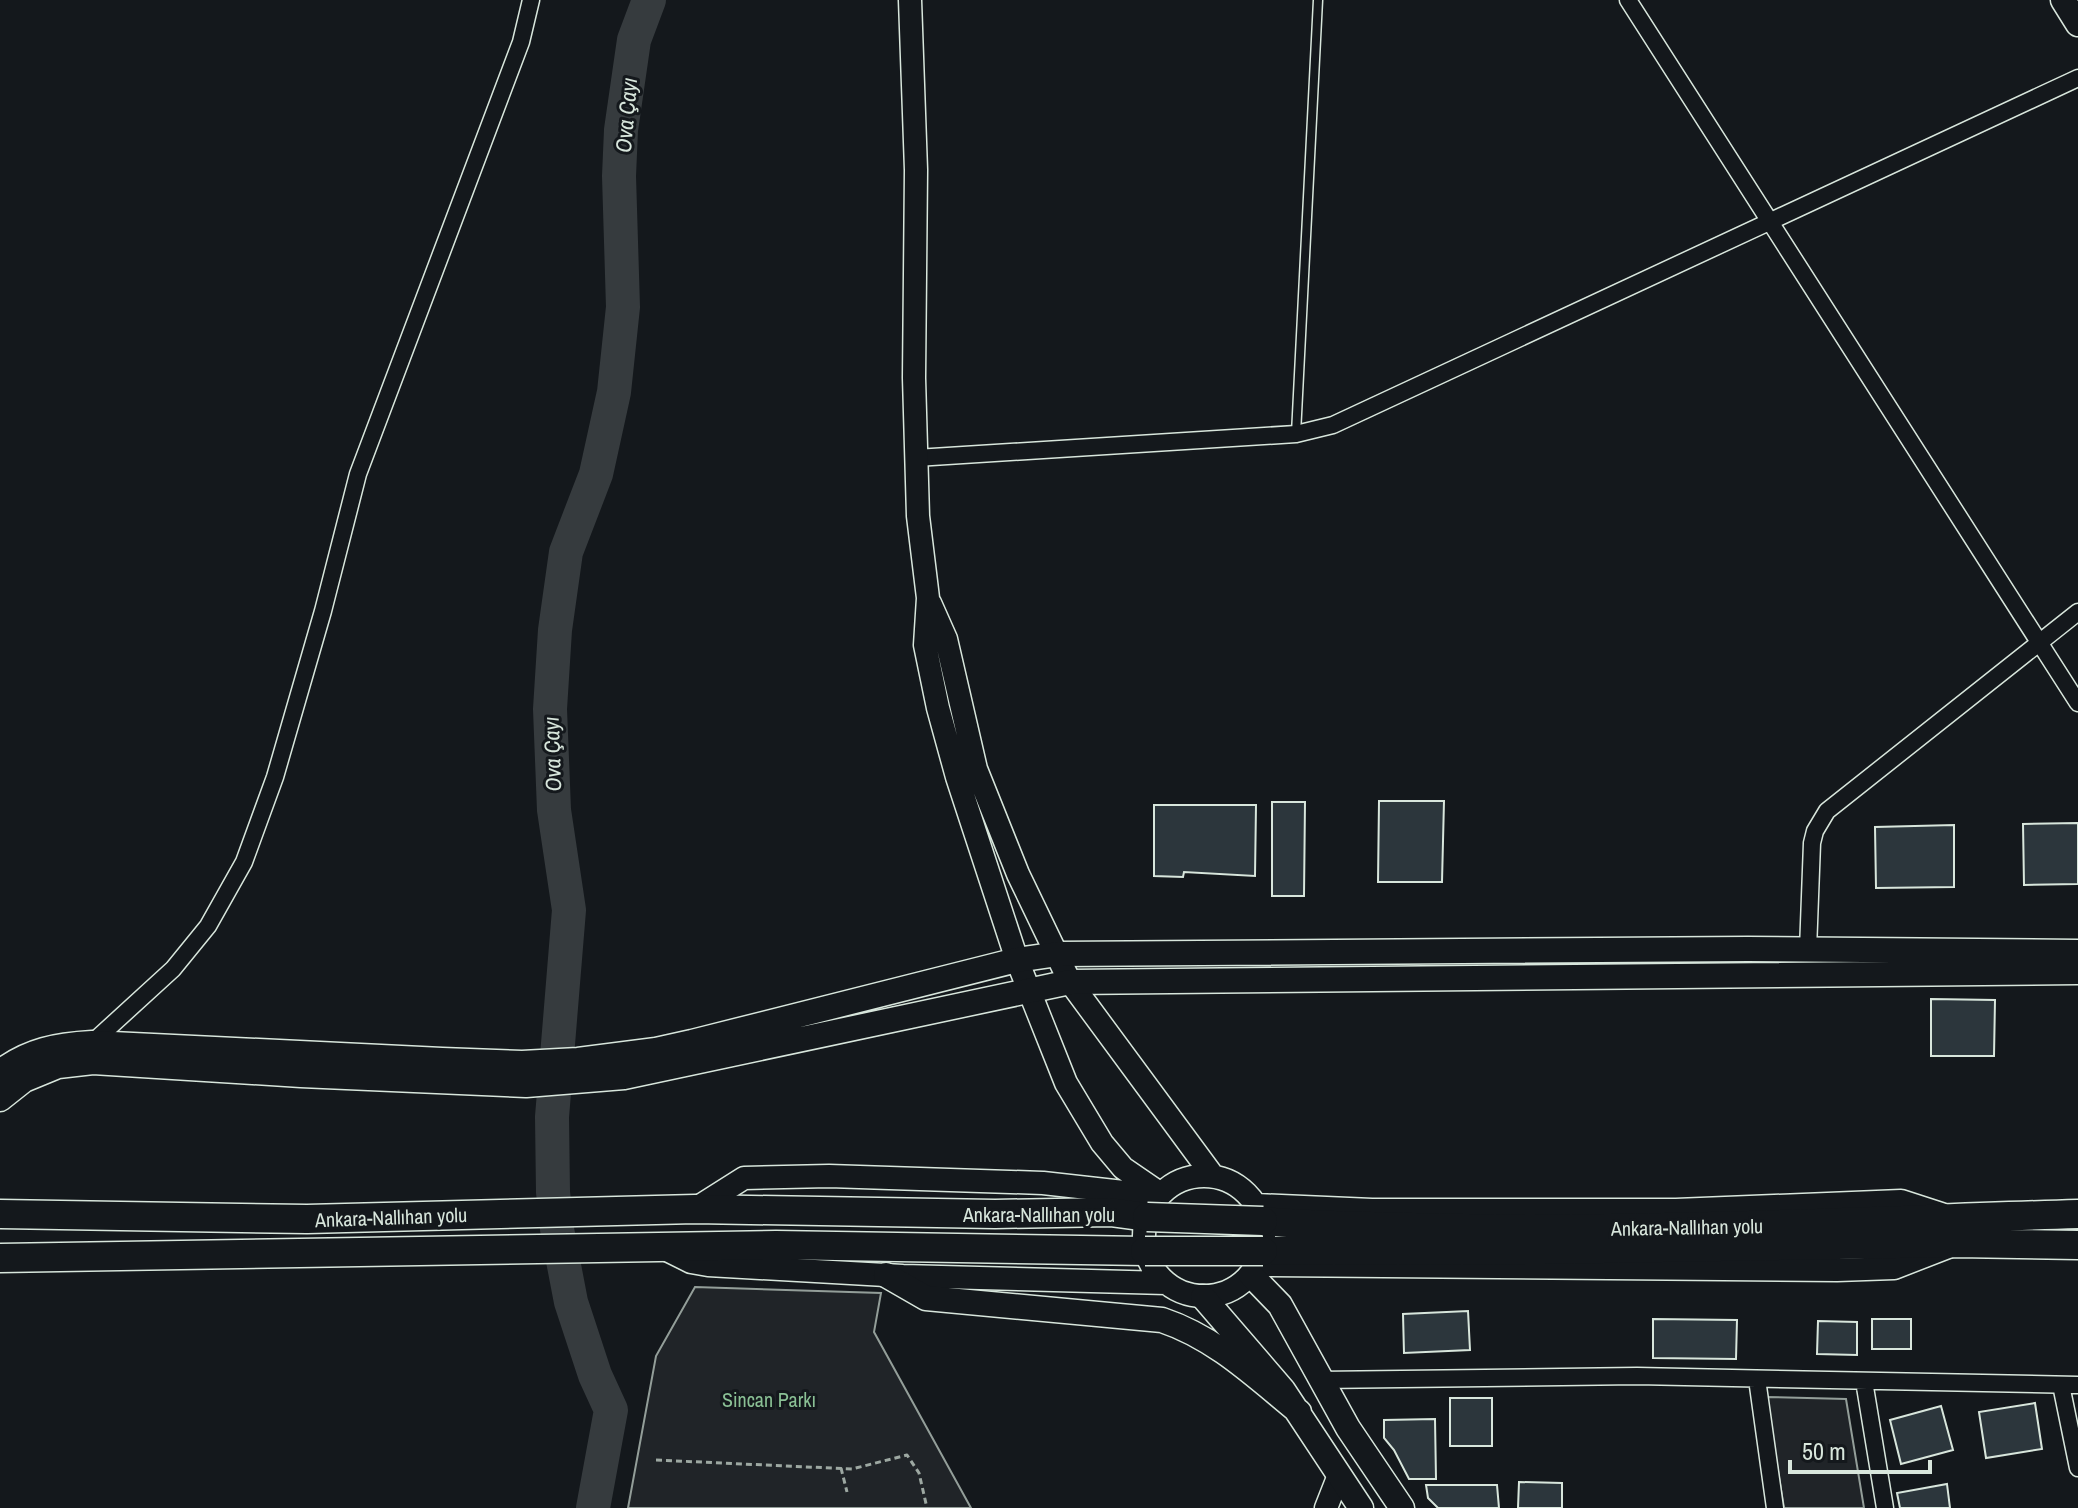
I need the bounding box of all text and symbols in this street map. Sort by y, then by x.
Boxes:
water label: Ova Çayı [608,76,644,154]
water label: Ova Çayı [536,716,568,792]
street label: Ankara-Nallıhan yolu [313,1201,468,1233]
street label: Ankara-Nallıhan yolu [962,1201,1115,1228]
street label: Ankara-Nallıhan yolu [1610,1212,1763,1242]
park label: Sincan Parkı [722,1386,816,1413]
scale bar [1790,1424,1930,1474]
text: 50 m [1802,1435,1846,1467]

